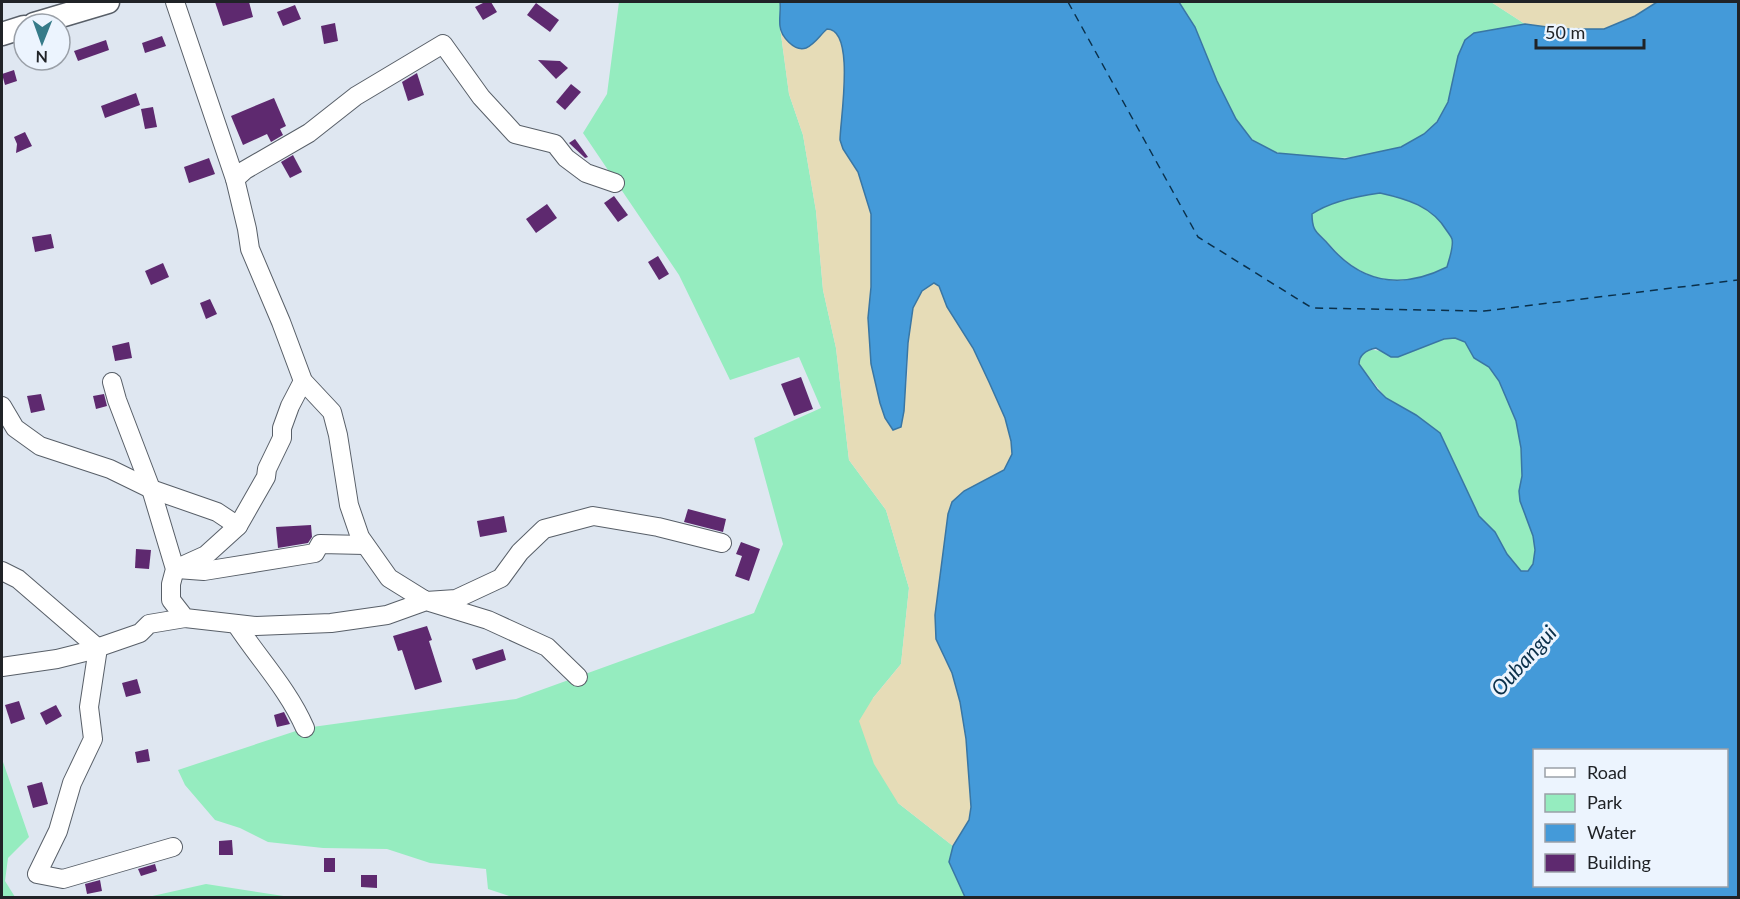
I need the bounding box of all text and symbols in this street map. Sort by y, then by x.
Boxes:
north arrow [12,12,72,72]
scale bar [1536,12,1644,50]
text: 50 m [1545,21,1585,43]
text: N [35,48,48,67]
water label: Oubangui [1485,620,1561,700]
legend [1533,749,1728,887]
text: Road [1587,761,1627,783]
text: Park [1587,791,1623,813]
text: Water [1587,821,1636,843]
text: Building [1587,851,1651,873]

